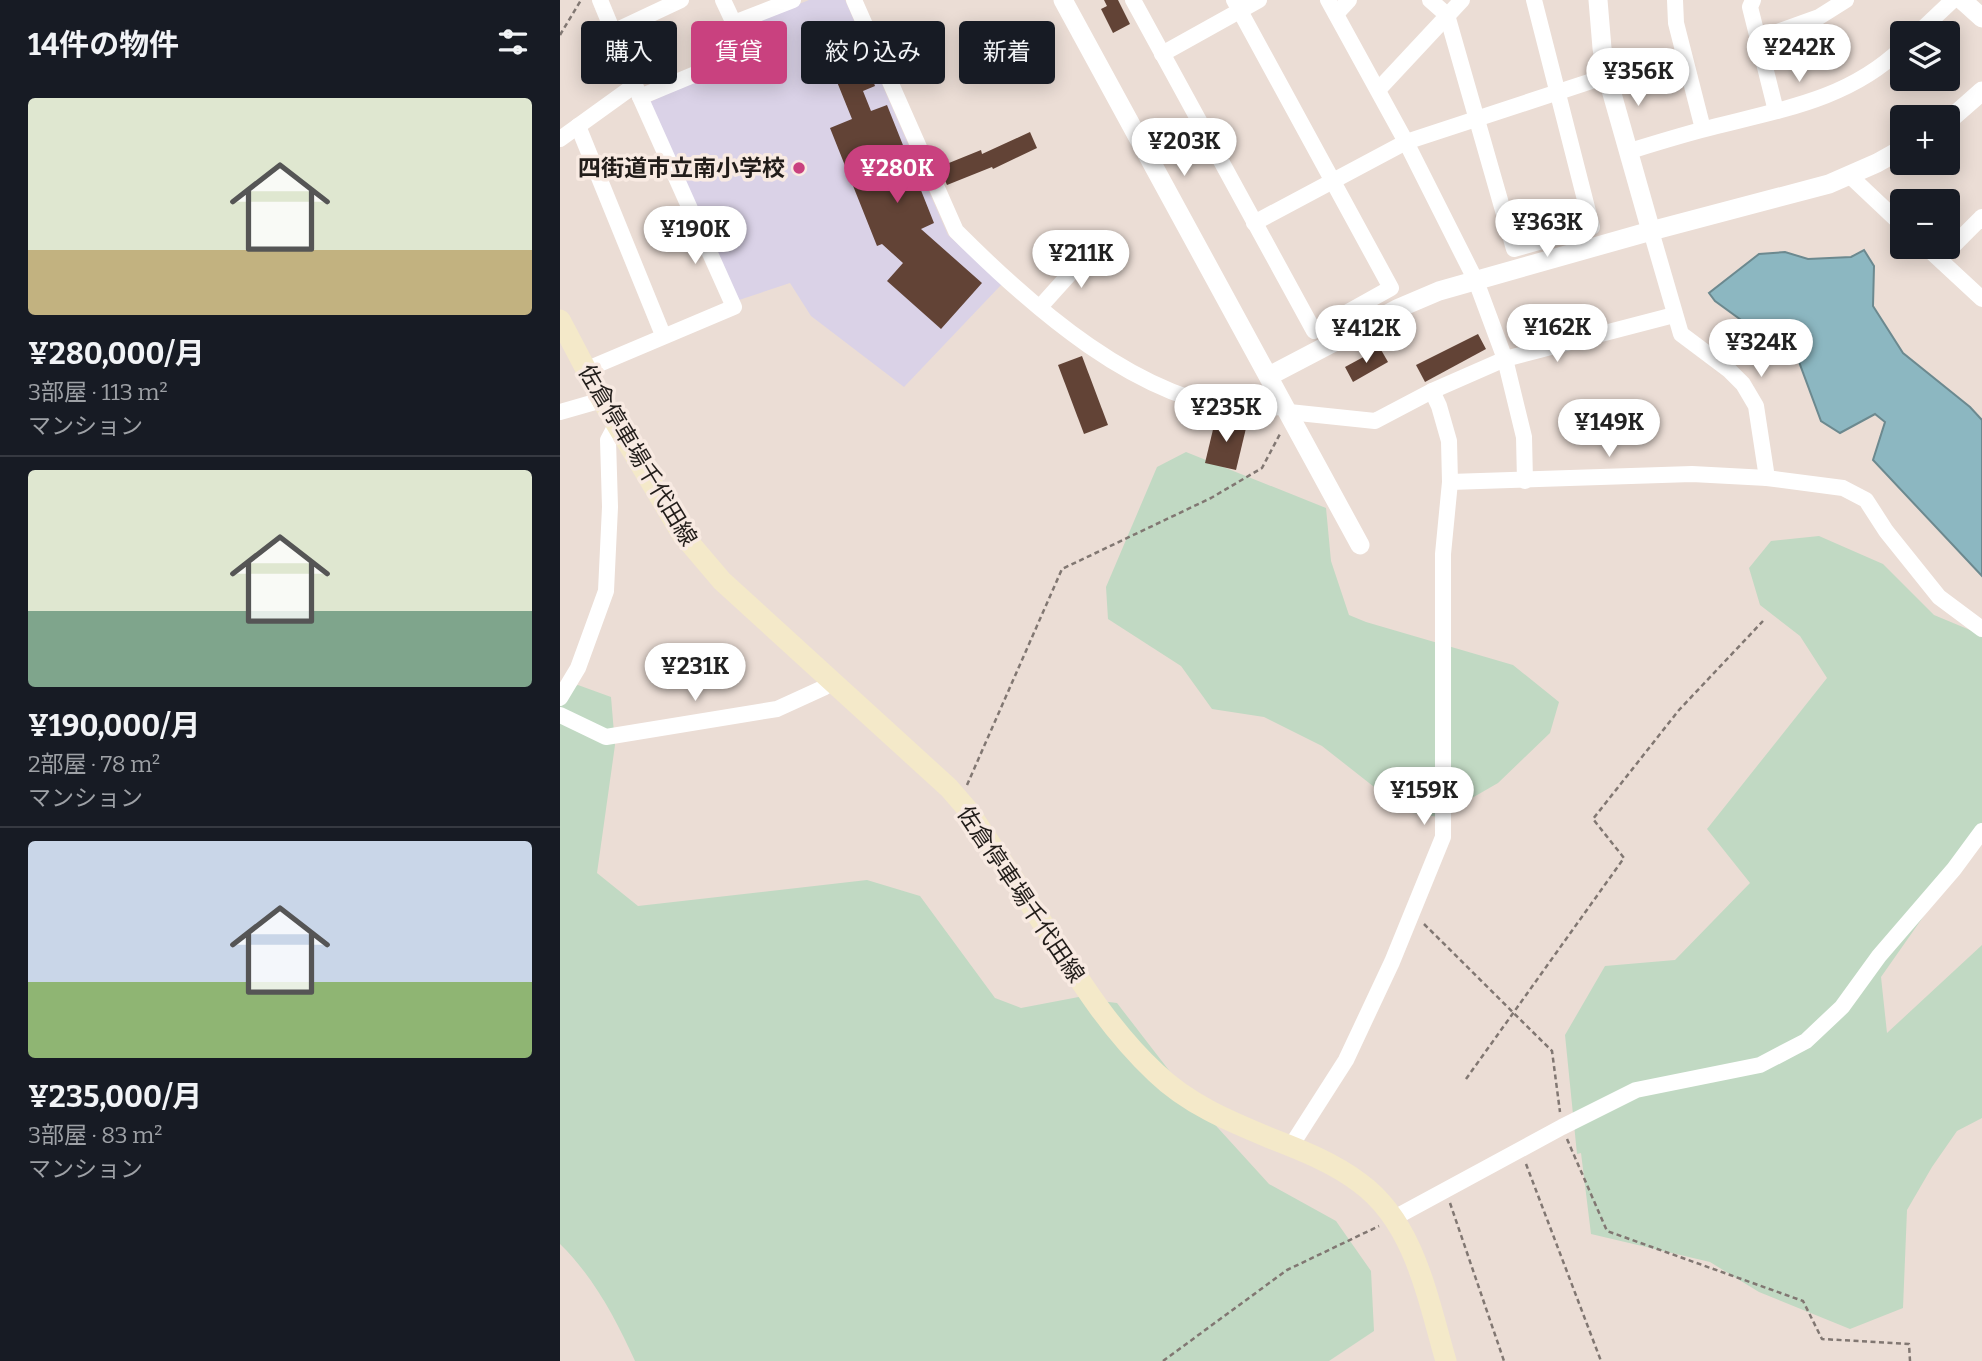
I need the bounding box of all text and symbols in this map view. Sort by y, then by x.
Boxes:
chip: 購入 [581,21,677,84]
chip: 賃貸 [691,21,787,84]
chip: 絞り込み [801,21,945,84]
chip: 新着 [959,21,1055,84]
map controls [1890,21,1960,259]
button: layers [1890,21,1960,91]
icon: filters [494,23,532,61]
pin: ¥242K [1750,24,1848,84]
text: 14件の物件 [28,27,179,63]
text: ¥242K [1763,33,1835,61]
pin: ¥356K [1589,48,1687,108]
text: ¥356K [1602,57,1674,85]
button: + [1890,105,1960,175]
pin: ¥203K [1135,118,1233,178]
text: ¥203K [1148,127,1220,155]
icon: home [217,144,343,270]
pin: ¥280K [848,146,946,205]
place label: 四街道市立南小学校 [578,154,785,182]
text: ¥280K [860,154,934,182]
marker: 四街道市立南小学校 [791,160,807,176]
button: − [1890,189,1960,259]
pin: ¥363K [1498,200,1596,259]
pin: ¥190K [646,206,744,266]
text: ¥363K [1511,208,1583,236]
text: ¥190K [660,215,730,243]
pin: ¥211K [1032,230,1130,290]
text: ¥211K [1048,239,1114,267]
pin: ¥162K [1508,304,1606,364]
pin: ¥412K [1317,306,1415,365]
text: ¥162K [1523,313,1591,341]
text: ¥412K [1331,314,1401,342]
pin: ¥324K [1712,320,1810,379]
text: ¥324K [1725,328,1797,356]
text: ¥280,000/月 [28,336,205,372]
street label: 佐倉停車場千代田線 [573,359,703,551]
text: 3部屋 · 113 m² [28,378,168,406]
pin: ¥235K [1177,384,1275,444]
text: ¥235K [1190,393,1262,421]
pin: ¥149K [1560,400,1658,459]
text: ¥149K [1574,408,1644,436]
text: マンション [28,412,143,440]
icon: home [217,516,343,642]
pin: ¥231K [646,644,744,703]
text: ¥231K [661,652,729,680]
text: ¥190,000/月 [28,708,201,744]
text: 2部屋 · 78 m² [28,750,160,778]
pin: ¥159K [1375,768,1473,827]
text: ¥159K [1390,776,1458,804]
text: マンション [28,784,143,812]
street label: 佐倉停車場千代田線 [952,800,1090,988]
icon: home [217,887,343,1013]
text: ¥235,000/月 [28,1079,202,1115]
text: 3部屋 · 83 m² [28,1121,162,1149]
text: マンション [28,1155,143,1183]

